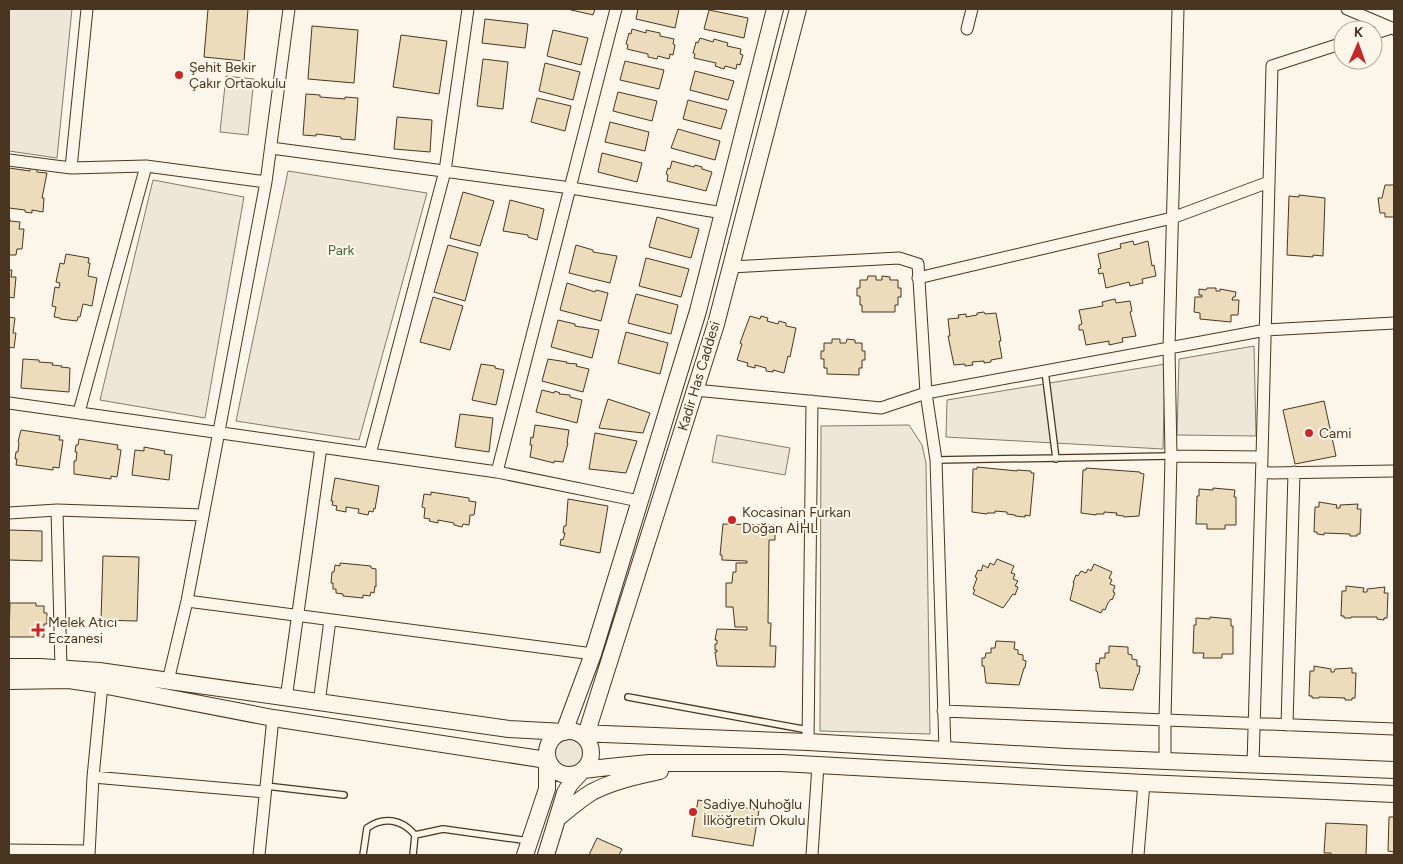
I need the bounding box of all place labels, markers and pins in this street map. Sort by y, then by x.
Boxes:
place label: Şehit Bekir Çakır Ortaokulu [189,59,286,92]
marker: Şehit Bekir Çakır Ortaokulu [173,69,185,81]
place label: Cami [1319,425,1351,442]
marker: Cami [1303,427,1315,439]
place label: Kocasinan Furkan Doğan AİHL [742,504,851,537]
marker: Kocasinan Furkan Doğan AİHL [726,514,738,526]
place label: Melek Atıcı Eczanesi [48,614,117,647]
marker: Melek Atıcı Eczanesi [32,624,44,636]
place label: Sadiye Nuhoğlu İlköğretim Okulu [703,796,806,829]
marker: Sadiye Nuhoğlu İlköğretim Okulu [687,806,699,818]

